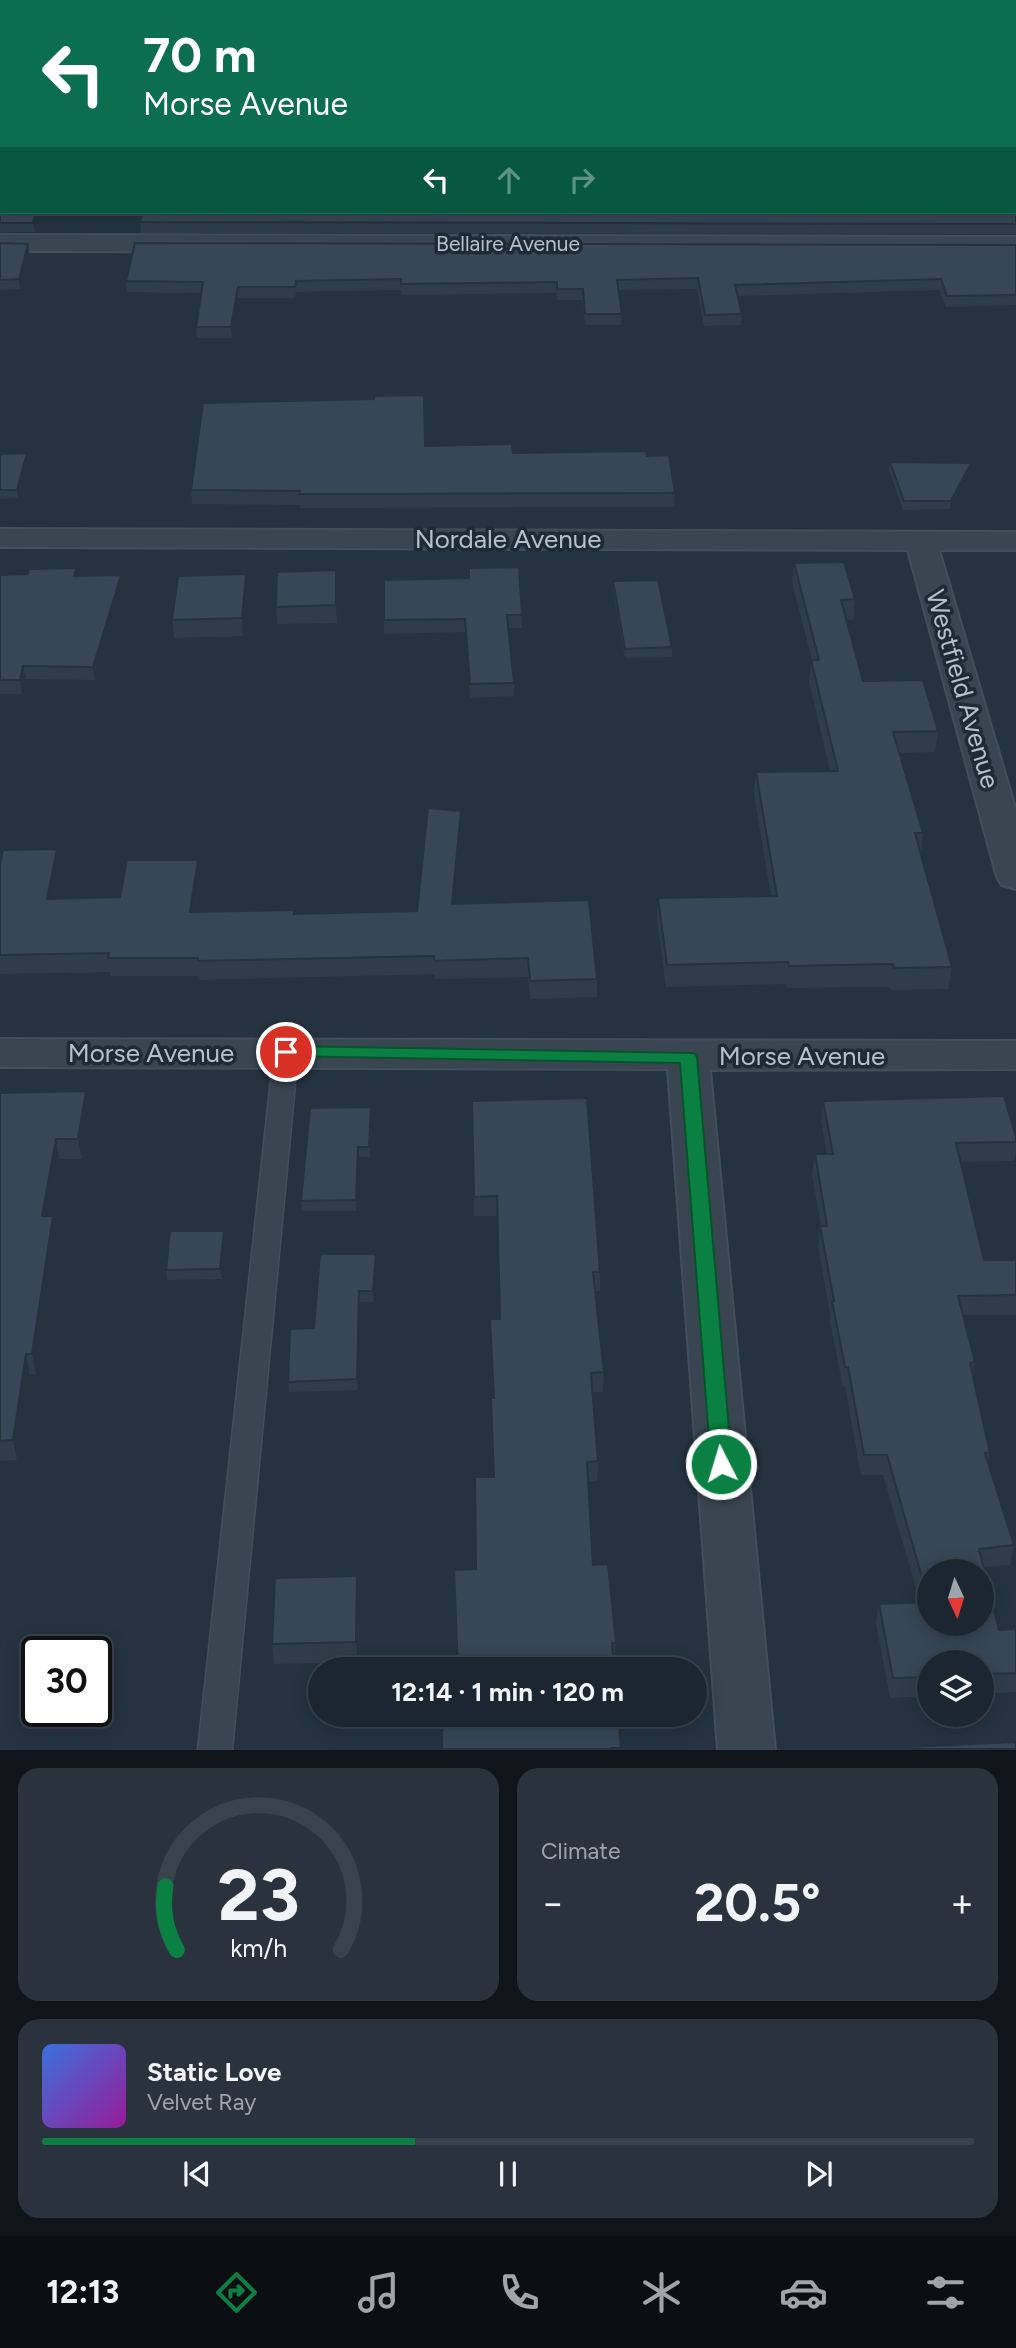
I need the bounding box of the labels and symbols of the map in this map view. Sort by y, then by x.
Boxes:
street label: Bellaire Avenue [436,231,580,256]
street label: Nordale Avenue [415,523,601,555]
street label: Westfield Avenue [919,586,1007,792]
pin [256,1022,316,1082]
street label: Morse Avenue [68,1037,234,1069]
street label: Morse Avenue [719,1040,885,1072]
position arrow [684,1427,758,1501]
north arrow [917,1559,994,1636]
speed limit sign: 30 [21,1636,112,1727]

